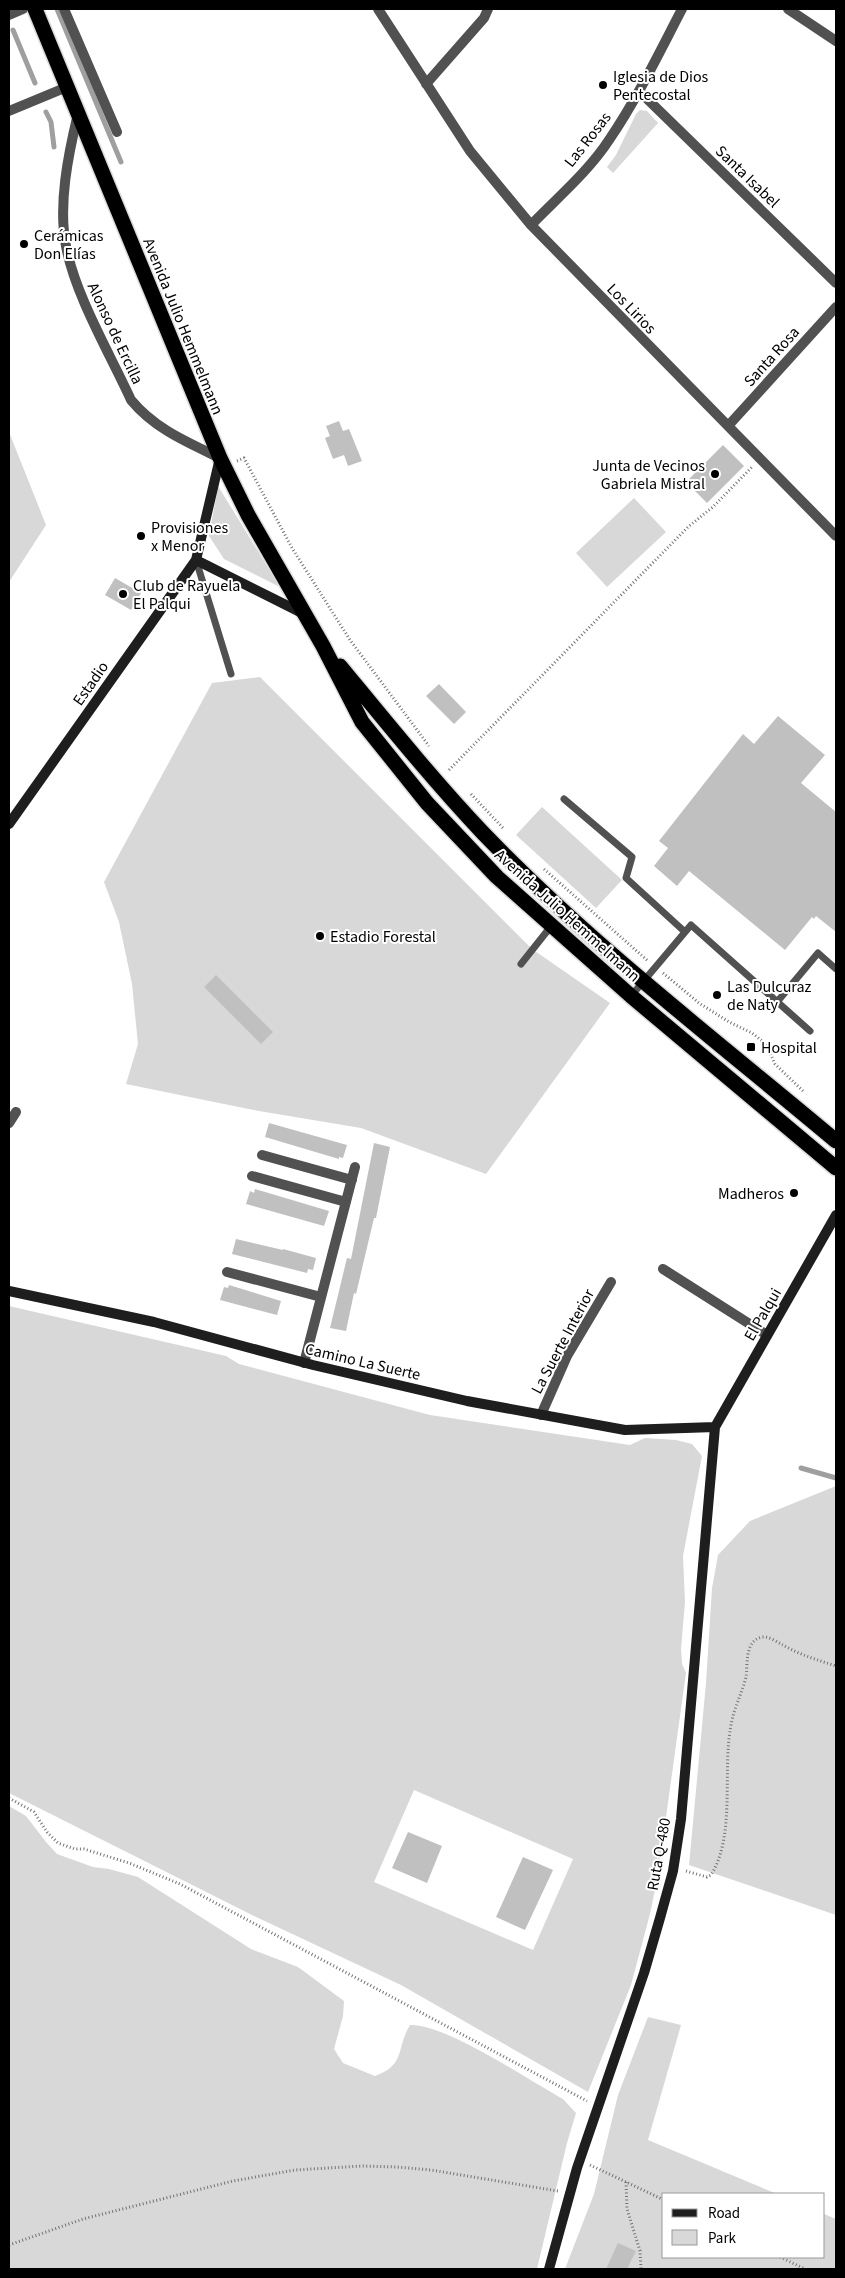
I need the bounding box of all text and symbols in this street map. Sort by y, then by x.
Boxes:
place label: Iglesia de Dios Pentecostal [613,66,709,106]
marker: Iglesia de Dios Pentecostal [597,79,609,91]
street label: Las Rosas [559,107,617,172]
street label: Santa Isabel [710,140,784,213]
place label: Cerámicas Don Elías [34,225,104,265]
street label: Avenida Julio Hemmelmann [138,235,229,418]
marker: Cerámicas Don Elías [18,238,30,250]
street label: Alonso de Ercilla [82,279,148,388]
street label: Los Lirios [602,279,661,339]
street label: Santa Rosa [739,322,805,392]
place label: Junta de Vecinos Gabriela Mistral [592,455,705,495]
marker: Junta de Vecinos Gabriela Mistral [709,468,721,480]
place label: Provisiones x Menor [151,517,228,557]
marker: Provisiones x Menor [135,530,147,542]
place label: Club de Rayuela El Palqui [133,575,240,615]
marker: Club de Rayuela El Palqui [117,588,129,600]
street label: Estadio [68,657,114,710]
street label: Avenida Julio Hemmelmann [490,844,645,987]
place label: Estadio Forestal [330,926,436,948]
marker: Estadio Forestal [314,930,326,942]
place label: Las Dulcuraz de Naty [727,976,812,1016]
marker: Las Dulcuraz de Naty [711,989,723,1001]
place label: Hospital [761,1037,817,1059]
marker: Hospital [745,1041,757,1053]
place label: Madheros [718,1183,784,1205]
marker: Madheros [788,1187,800,1199]
street label: El Palqui [739,1284,787,1345]
street label: La Suerte Interior [526,1285,600,1398]
street label: Camino La Suerte [303,1338,423,1386]
street label: Ruta Q-480 [642,1816,676,1892]
legend [662,2193,825,2258]
text: Road [708,2203,740,2224]
text: Park [708,2228,737,2249]

